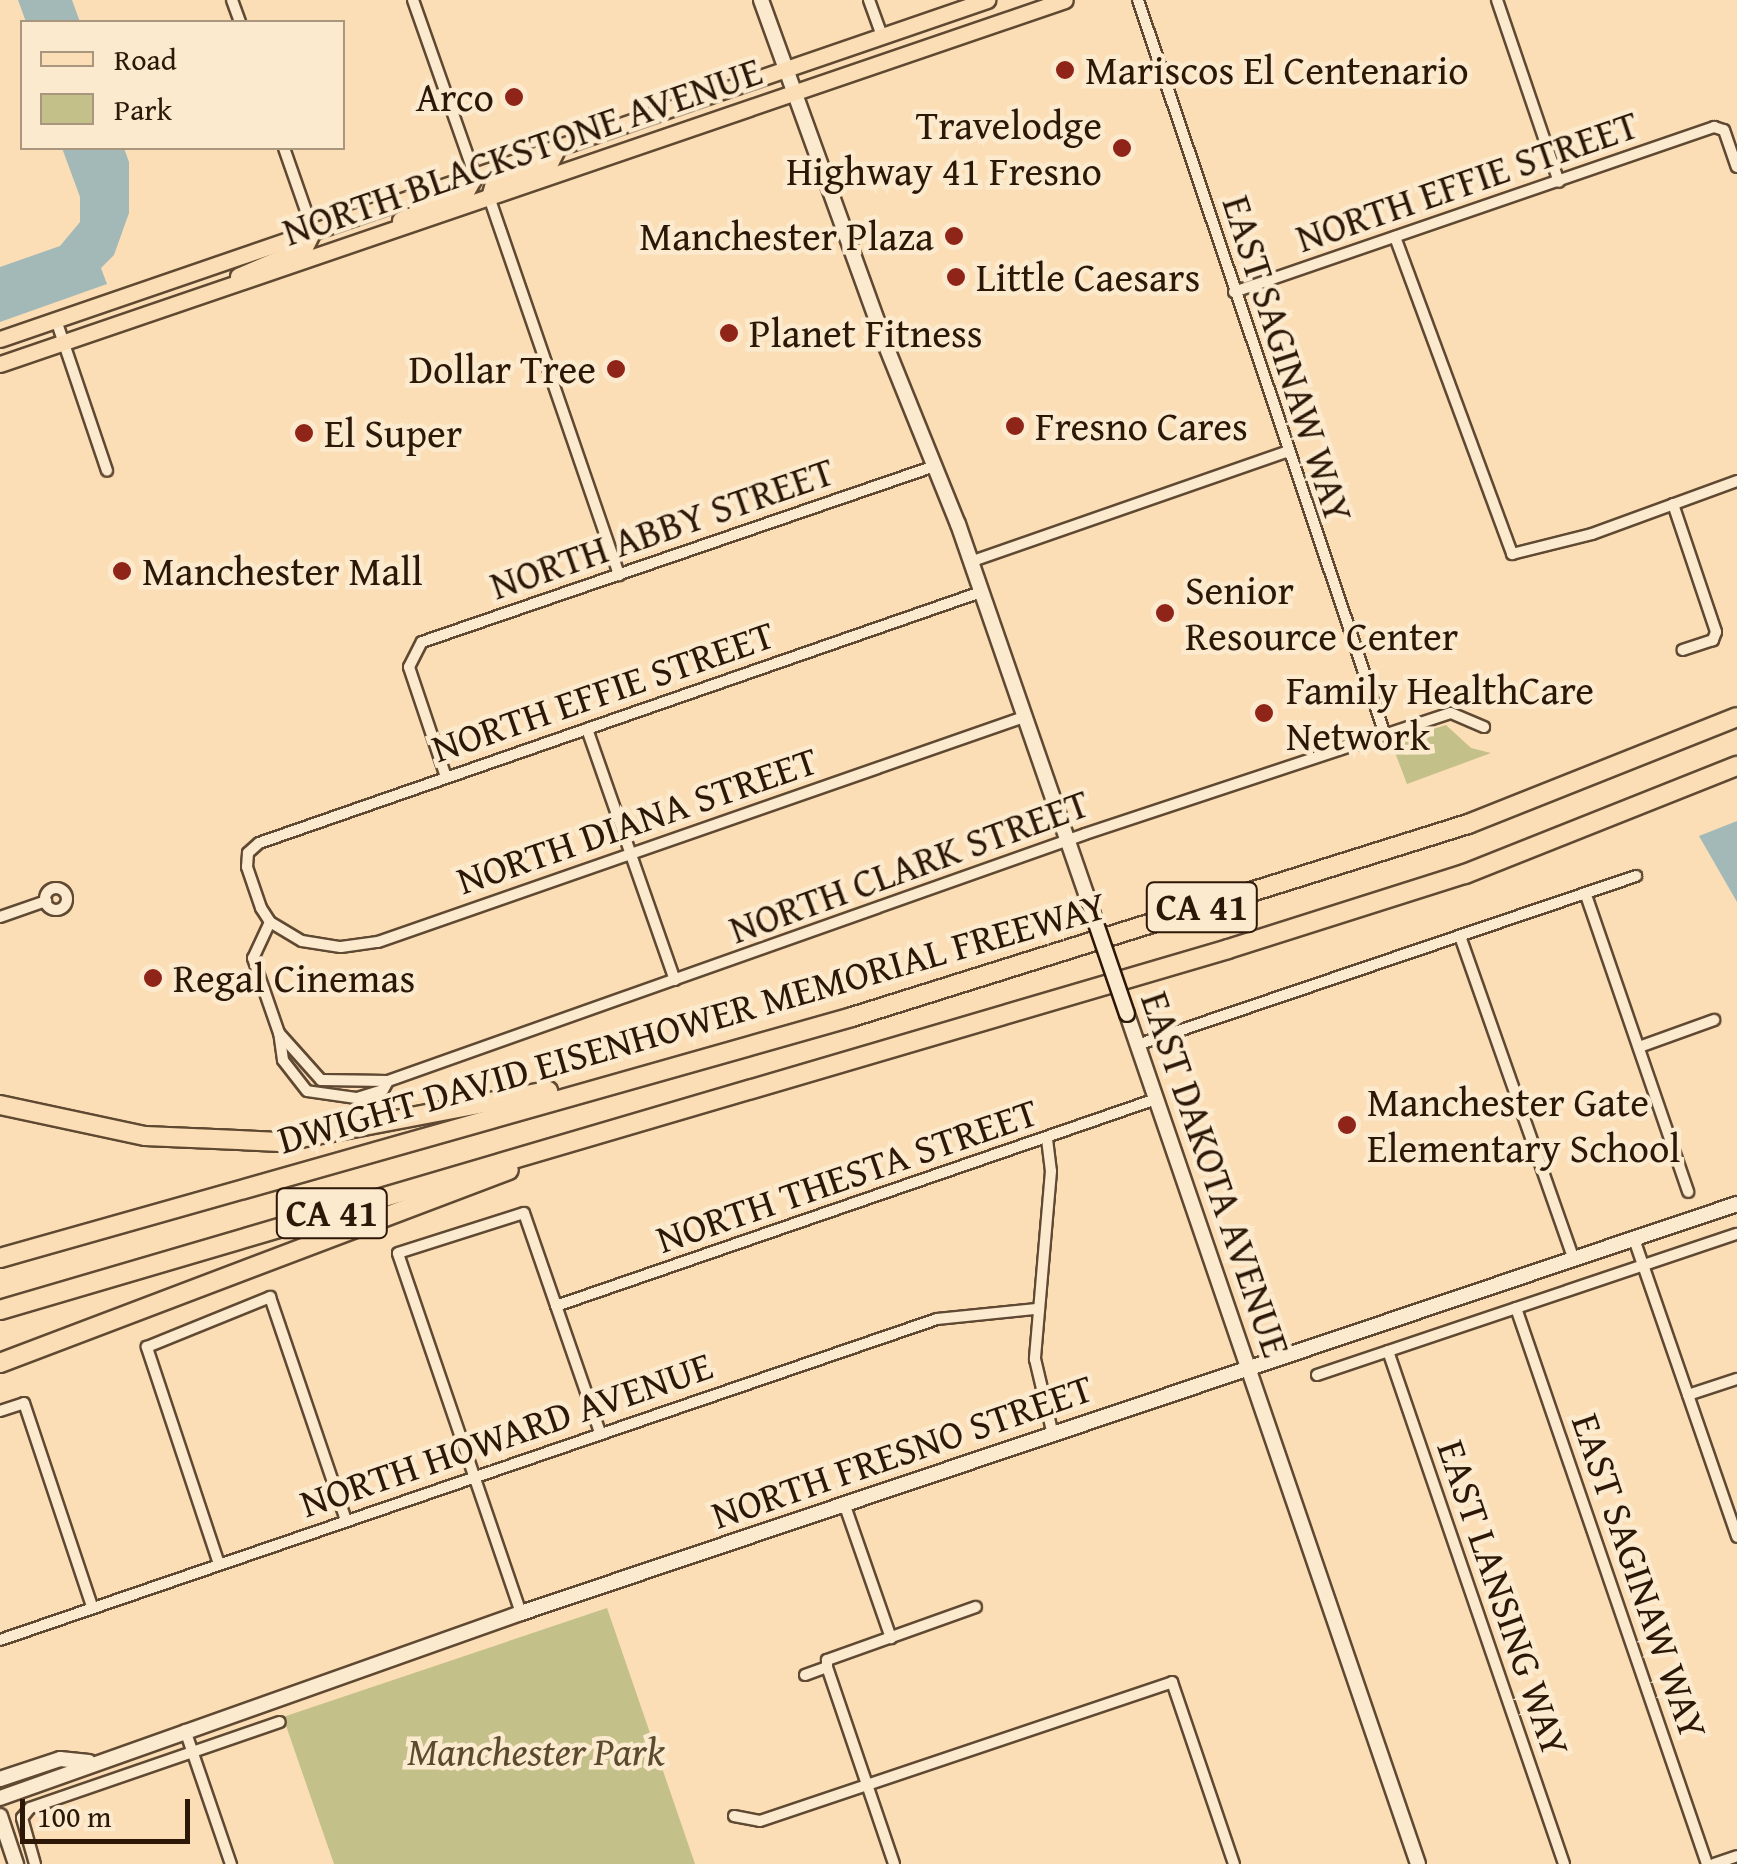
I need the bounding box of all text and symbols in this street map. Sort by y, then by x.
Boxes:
legend [20,20,345,150]
text: Road [114,37,177,81]
street label: NORTH BLACKSTONE AVENUE [276,46,768,256]
place label: Mariscos El Centenario [1085,46,1469,94]
marker: Mariscos El Centenario [1054,59,1076,81]
place label: Arco [416,73,494,121]
marker: Arco [503,86,525,108]
text: Park [114,87,172,131]
street label: NORTH EFFIE STREET [1290,100,1644,262]
place label: Travelodge Highway 41 Fresno [786,101,1102,195]
marker: Travelodge Highway 41 Fresno [1111,137,1133,159]
street label: EAST SAGINAW WAY [1213,190,1363,528]
place label: Manchester Plaza [639,212,934,260]
marker: Manchester Plaza [943,225,965,247]
place label: Little Caesars [976,253,1200,301]
marker: Little Caesars [945,266,967,288]
place label: Planet Fitness [749,309,983,357]
marker: Planet Fitness [718,322,740,344]
place label: Dollar Tree [409,345,596,393]
marker: Dollar Tree [605,358,627,380]
place label: Fresno Cares [1035,402,1248,450]
place label: El Super [324,409,462,457]
marker: Fresno Cares [1004,415,1026,437]
marker: El Super [293,422,315,444]
street label: NORTH ABBY STREET [484,447,840,609]
place label: Manchester Mall [142,547,423,595]
marker: Manchester Mall [111,560,133,582]
place label: Senior Resource Center [1185,566,1458,660]
marker: Senior Resource Center [1154,602,1176,624]
street label: NORTH EFFIE STREET [426,610,780,772]
place label: Family HealthCare Network [1286,666,1594,760]
marker: Family HealthCare Network [1251,700,1277,726]
street label: NORTH DIANA STREET [450,736,824,904]
street label: NORTH CLARK STREET [723,779,1095,953]
road number: CA 41 [1144,874,1260,940]
street label: DWIGHT DAVID EISENHOWER MEMORIAL FREEWAY [272,880,1112,1164]
place label: Regal Cinemas [173,954,415,1002]
marker: Regal Cinemas [142,967,164,989]
street label: EAST DAKOTA AVENUE [1131,985,1301,1363]
place label: Manchester Gate Elementary School [1367,1078,1681,1172]
street label: NORTH THESTA STREET [650,1087,1044,1263]
marker: Manchester Gate Elementary School [1336,1114,1358,1136]
road number: CA 41 [274,1180,390,1246]
street label: NORTH HOWARD AVENUE [294,1341,718,1527]
street label: NORTH FRESNO STREET [705,1363,1099,1539]
street label: EAST SAGINAW WAY [1562,1407,1718,1745]
street label: EAST LANSING WAY [1427,1434,1581,1762]
park label: Manchester Park [407,1727,665,1775]
scale bar [25,1779,195,1841]
text: 100 m [37,1794,111,1838]

